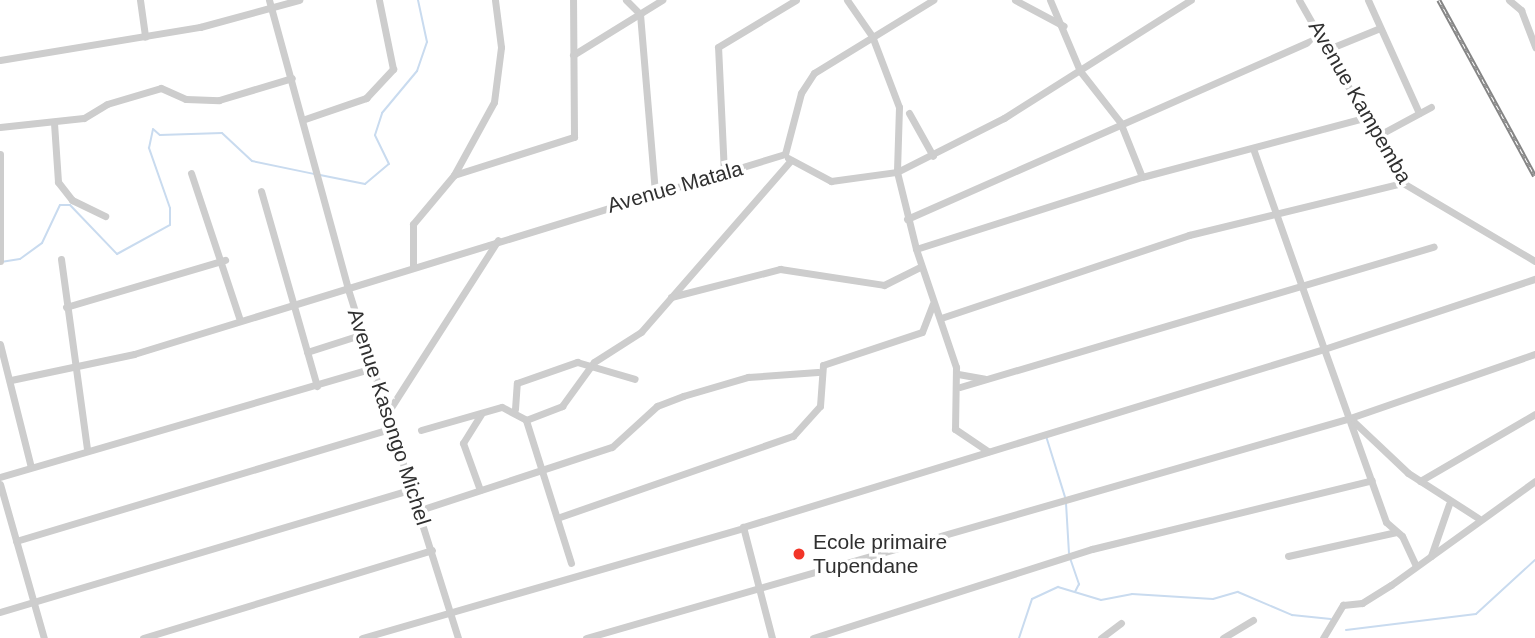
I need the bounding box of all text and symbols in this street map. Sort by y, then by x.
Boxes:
street label: Avenue Kampemba [1303,16,1417,188]
street label: Avenue Matala [604,156,746,218]
street label: Avenue Kasongo Michel [342,306,436,528]
place label: Ecole primaire Tupendane [813,529,947,579]
marker: Ecole primaire Tupendane [791,546,807,562]

